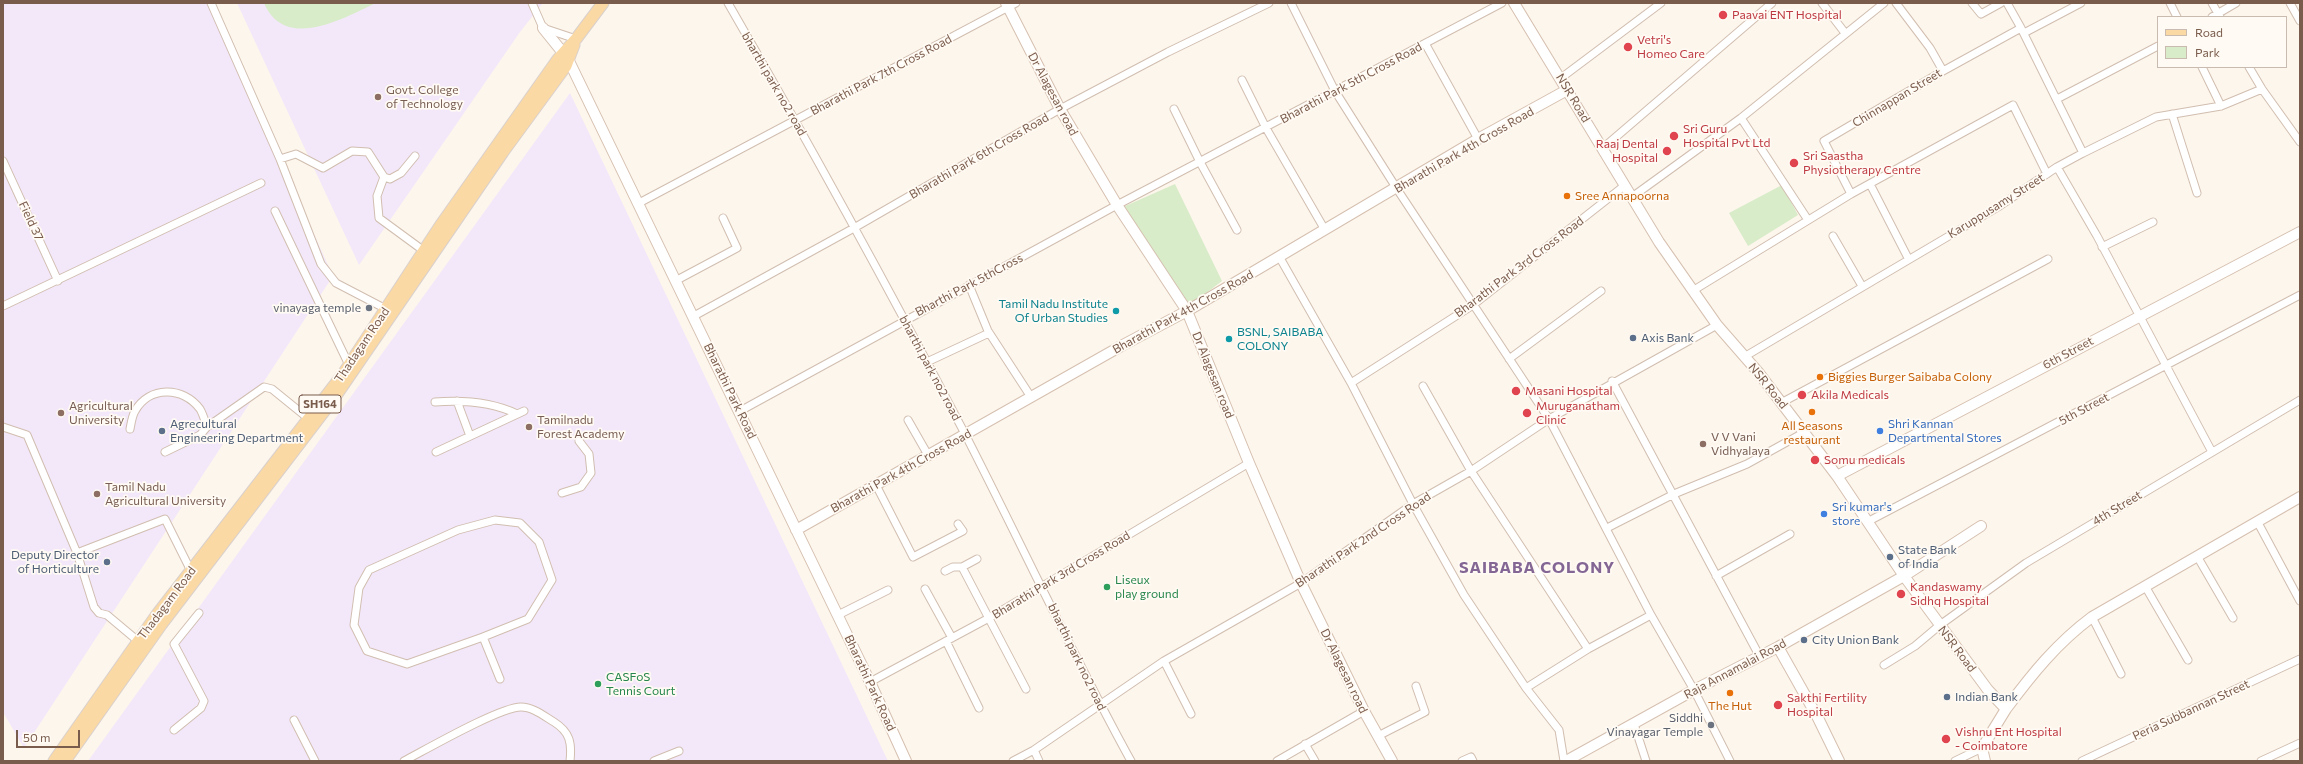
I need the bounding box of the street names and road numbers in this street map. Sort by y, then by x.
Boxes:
street label: bharthi park no2 road [738,30,810,138]
street label: Bharathi Park 7th Cross Road [808,32,954,118]
street label: Bharathi Park 5th Cross Road [1278,39,1424,127]
street label: Dr Alagesan road [1025,50,1081,138]
street label: Chinnappan Street [1850,66,1944,130]
street label: NSR Road [1553,71,1593,125]
street label: Bharathi Park 4th Cross Road [1392,104,1536,196]
street label: Bharathi Park 6th Cross Road [907,110,1051,202]
street label: Karuppusamy Street [1945,170,2047,242]
street label: Field 37 [16,199,46,243]
street label: Bharathi Park 3rd Cross Road [1452,214,1586,320]
street label: Bharthi Park 5thCross [913,251,1025,319]
street label: Bharathi Park 4th Cross Road [1110,267,1256,357]
street label: Thadagam Road [332,305,392,385]
street label: bharthi park no2 road [896,313,964,423]
street label: Dr Alagesan road [1189,330,1237,420]
street label: 6th Street [2040,334,2096,372]
street label: Bharathi Park Road [701,341,759,441]
street label: NSR Road [1745,360,1791,412]
street label: 5th Street [2056,390,2112,428]
road number: SH164 [299,395,341,413]
street label: Bharathi Park 4th Cross Road [828,426,974,516]
street label: 4th Street [2090,488,2144,528]
street label: Bharathi Park 2nd Cross Road [1293,489,1433,591]
street label: Bharathi Park 3rd Cross Road [990,528,1132,622]
street label: Thadagam Road [135,564,199,642]
street label: bharthi park no2 road [1045,601,1109,713]
street label: NSR Road [1935,623,1979,675]
street label: Dr Alagesan road [1317,626,1371,716]
street label: Bharathi Park Road [841,633,899,733]
street label: Raja Annamalai Road [1681,636,1789,702]
street label: Peria Subbannan Street [2130,677,2252,743]

